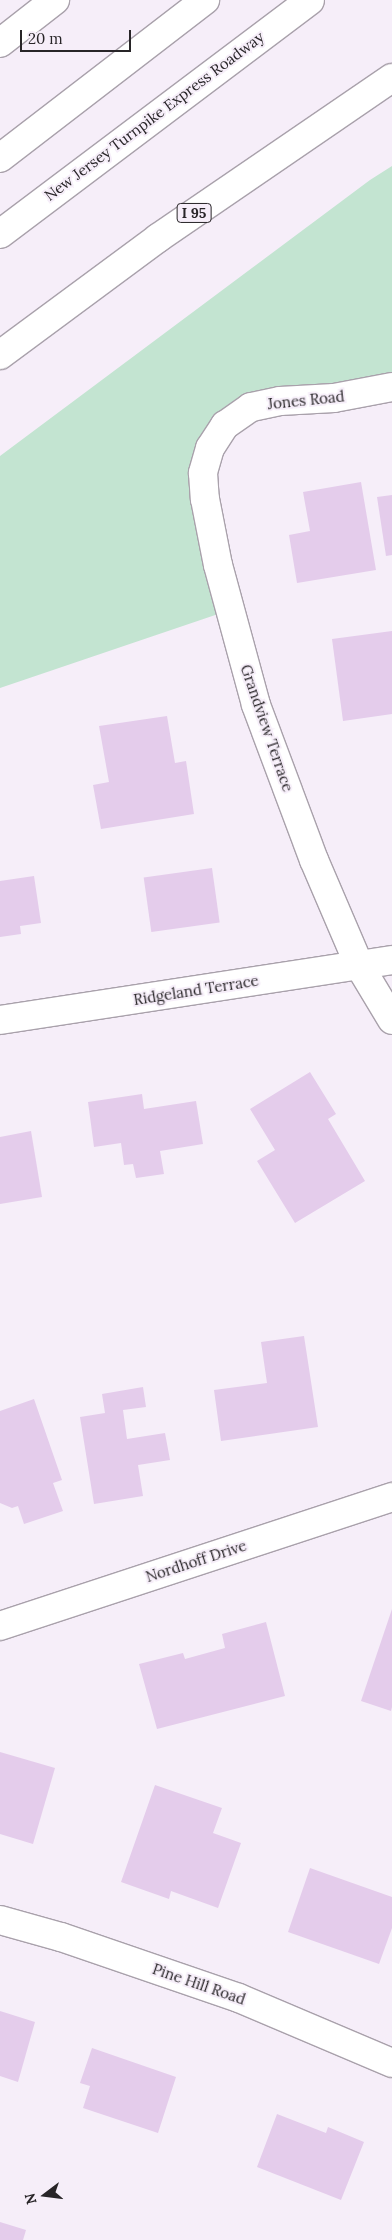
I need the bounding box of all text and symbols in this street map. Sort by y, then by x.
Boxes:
scale bar [22,20,134,52]
street label: New Jersey Turnpike Express Roadway [41,28,267,204]
text: 20 m [28,29,63,48]
road number: I 95 [176,202,212,224]
street label: Jones Road [267,387,345,413]
street label: Grandview Terrace [237,662,297,794]
street label: Ridgeland Terrace [132,971,260,1009]
street label: Nordhoff Drive [143,1536,249,1586]
street label: Pine Hill Road [150,1960,248,2008]
north arrow [20,2170,70,2220]
text: N [20,2191,41,2206]

